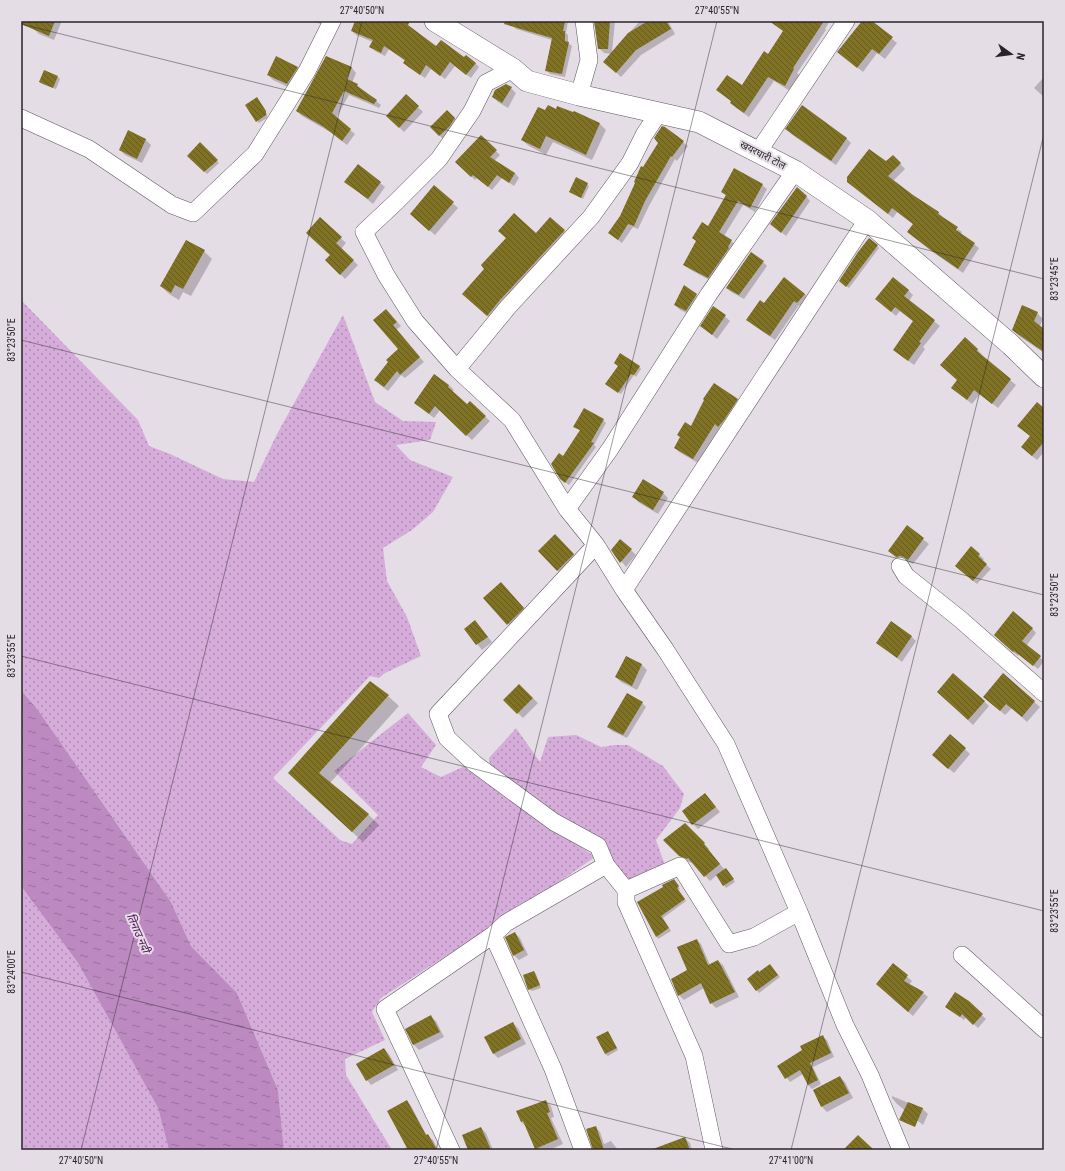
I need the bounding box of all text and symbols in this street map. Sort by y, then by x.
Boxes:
text: 27°40'50"N [340,5,384,16]
text: 27°40'55"N [695,5,739,16]
north arrow [991,34,1031,74]
text: N [1013,51,1027,61]
street label: खयरघारी टोल [738,139,788,171]
text: 83°23'45"E [1049,257,1060,301]
text: 83°23'50"E [6,318,17,362]
text: 83°23'50"E [1049,573,1060,617]
text: 83°23'55"E [6,634,17,678]
text: 83°23'55"E [1049,889,1060,933]
water label: तिनाउ नदी [124,911,153,957]
text: 83°24'00"E [6,950,17,994]
text: 27°40'50"N [59,1155,103,1166]
text: 27°40'55"N [414,1155,458,1166]
text: 27°41'00"N [769,1155,813,1166]

